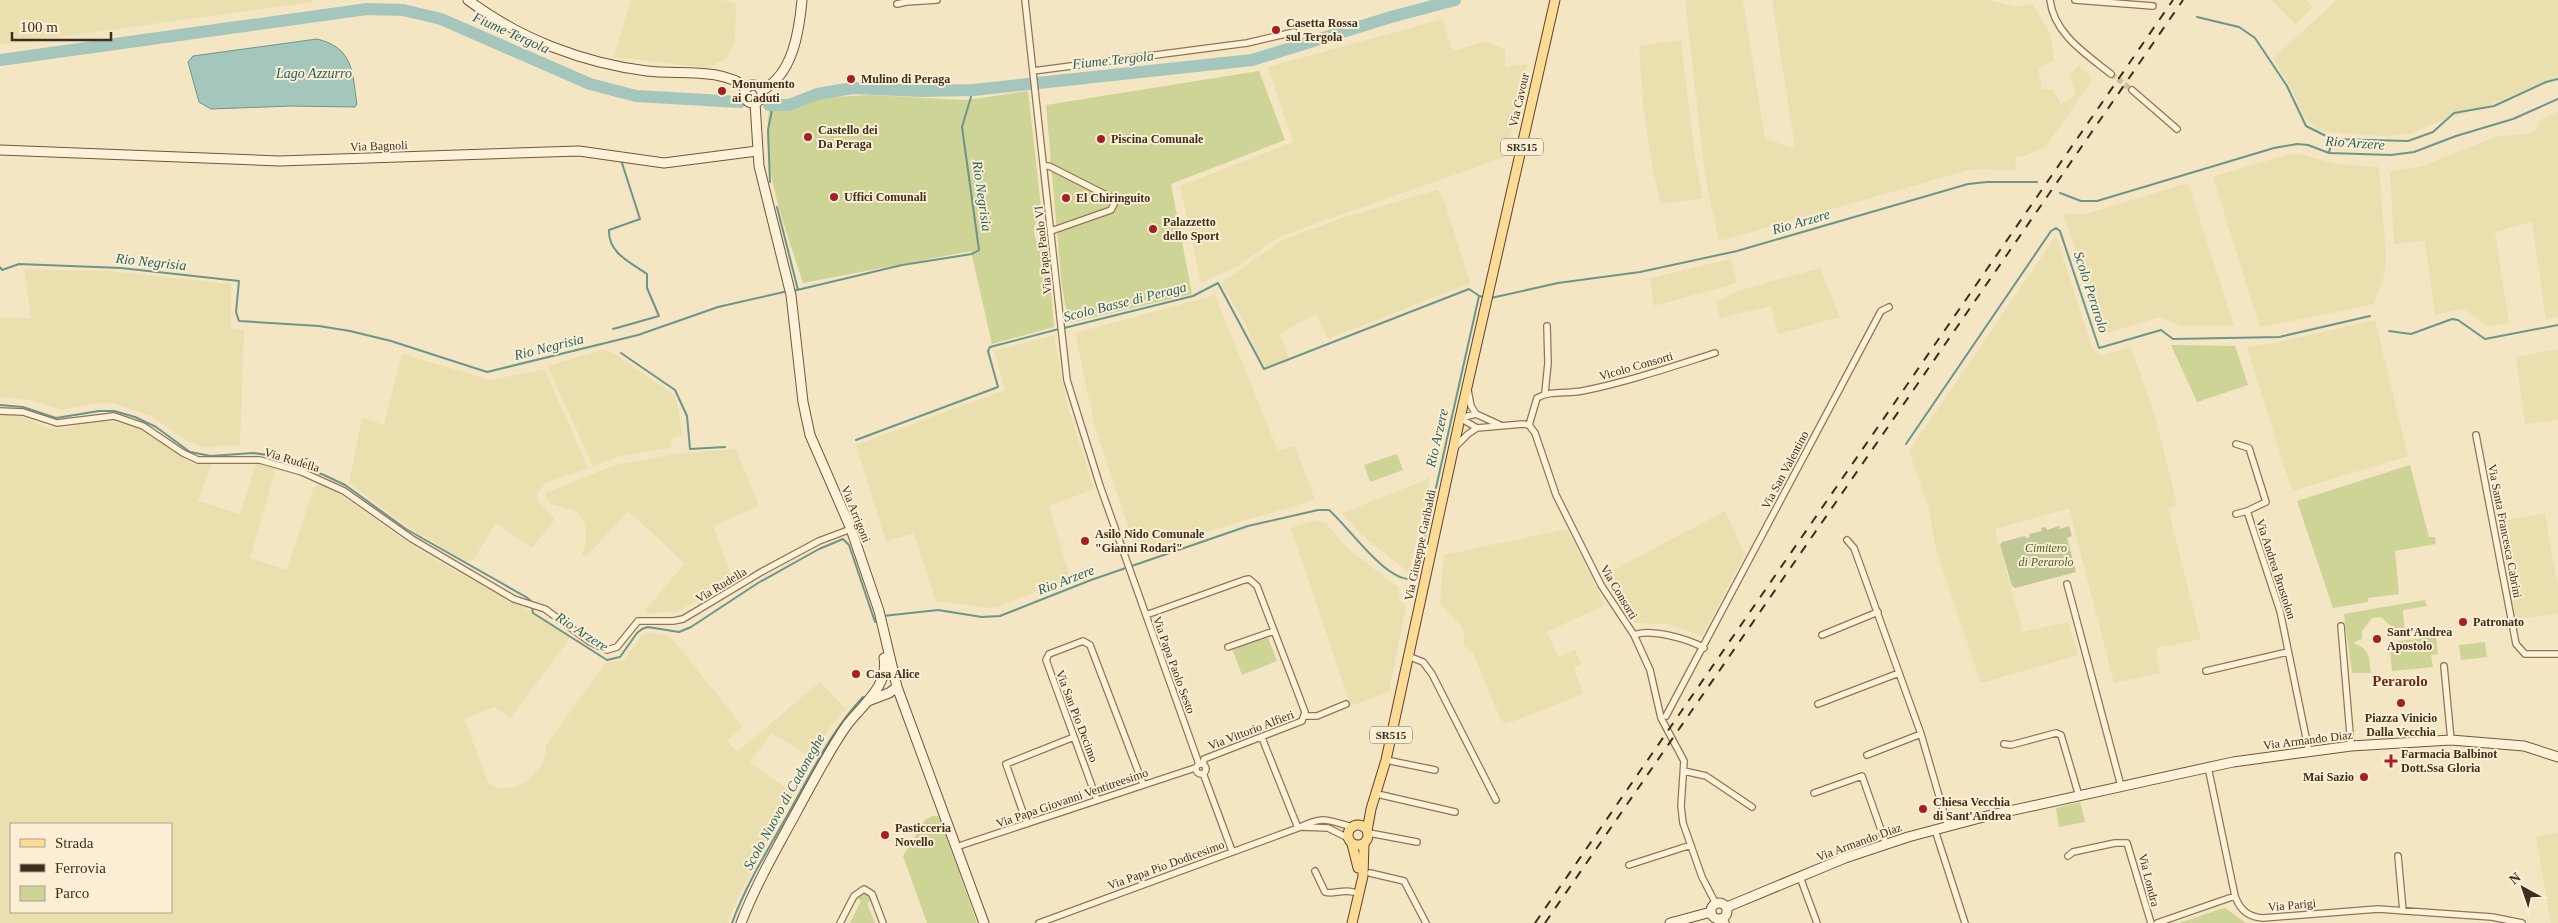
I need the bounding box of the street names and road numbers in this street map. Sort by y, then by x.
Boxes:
street label: Via Cavour [1506,72,1532,128]
street label: Via Bagnoli [350,138,409,154]
road number: SR515 [1501,138,1543,156]
street label: Via Papa Paolo VI [1031,205,1055,295]
street label: Vicolo Consorti [1597,349,1675,383]
street label: Via San Valentino [1759,429,1811,511]
street label: Via Rudella [263,445,322,475]
street label: Via Santa Francesca Cabrini [2485,463,2525,600]
street label: Via Arrigoni [838,483,874,545]
street label: Via Giuseppe Garibaldi [1401,488,1439,602]
street label: Via Andrea Brustolon [2253,517,2299,621]
street label: Via Consorti [1597,562,1641,622]
street label: Via Rudella [693,564,750,606]
street label: Via Papa Paolo Sesto [1150,615,1198,715]
street label: Via San Pio Decimo [1053,668,1101,764]
street label: Via Vittorio Alfieri [1206,707,1297,753]
road number: SR515 [1370,726,1412,744]
street label: Via Armando Diaz [2263,728,2353,752]
street label: Via Papa Giovanni Ventitreesimo [994,765,1150,831]
street label: Via Armando Diaz [1814,820,1904,864]
street label: Via Papa Pio Dodicesimo [1106,837,1226,893]
street label: Via Londra [2136,852,2163,909]
street label: Via Parigi [2267,896,2317,914]

